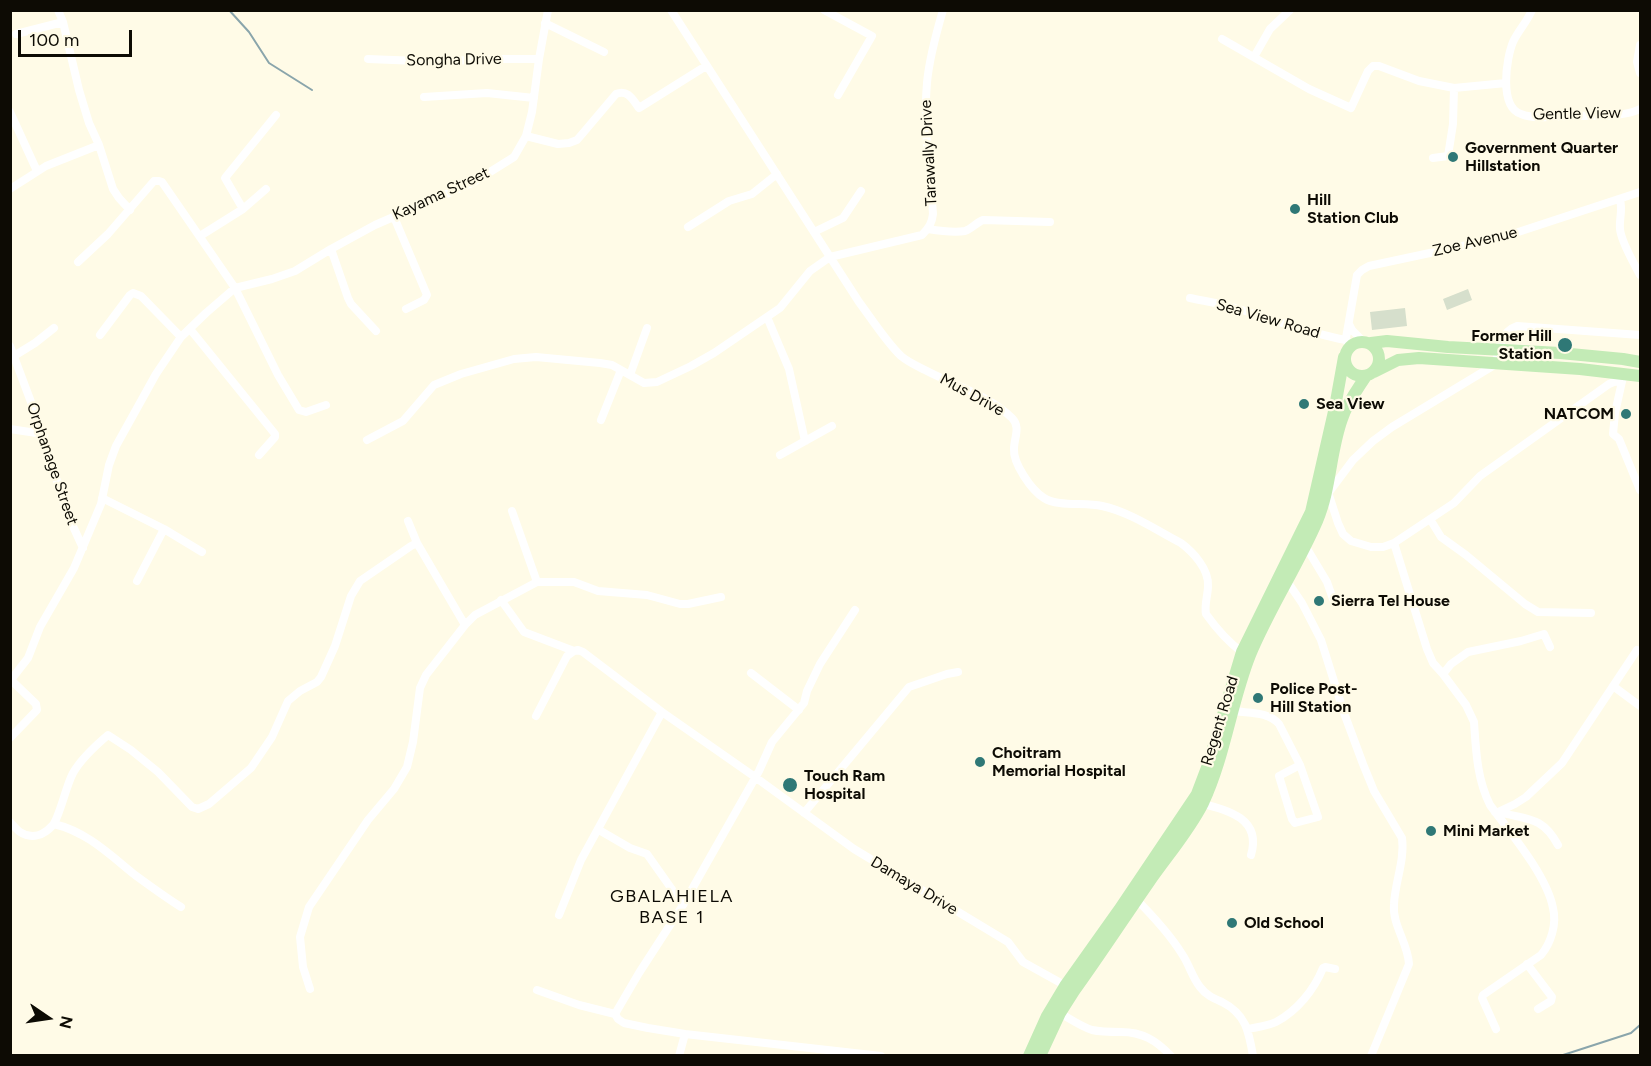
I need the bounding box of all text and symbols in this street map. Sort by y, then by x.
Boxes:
scale bar [21,18,135,56]
text: 100 m [29,29,79,51]
street label: Songha Drive [406,50,502,70]
street label: Tarawally Drive [917,99,941,207]
street label: Gentle View [1533,104,1621,124]
place label: Government Quarter Hillstation [1465,138,1618,176]
marker: Government Quarter Hillstation [1446,150,1460,164]
street label: Kayama Street [390,163,492,225]
place label: Hill Station Club [1307,190,1399,228]
marker: Hill Station Club [1288,202,1302,216]
street label: Zoe Avenue [1431,223,1519,261]
street label: Sea View Road [1214,295,1322,343]
place label: Former Hill Station [1471,326,1552,364]
marker: Former Hill Station [1556,336,1574,354]
street label: Mus Drive [936,369,1008,421]
place label: Sea View [1316,394,1385,414]
marker: Sea View [1297,397,1311,411]
street label: Orphanage Street [22,400,82,528]
place label: NATCOM [1544,404,1614,424]
marker: NATCOM [1619,407,1633,421]
place label: Sierra Tel House [1331,591,1450,611]
marker: Sierra Tel House [1312,594,1326,608]
street label: Regent Road [1197,674,1243,768]
place label: Police Post- Hill Station [1270,679,1358,717]
marker: Police Post- Hill Station [1251,691,1265,705]
place label: Choitram Memorial Hospital [992,743,1126,781]
marker: Choitram Memorial Hospital [973,755,987,769]
place label: Touch Ram Hospital [804,766,885,804]
marker: Touch Ram Hospital [781,776,799,794]
place label: Mini Market [1443,821,1530,841]
marker: Mini Market [1424,824,1438,838]
street label: Damaya Drive [867,852,961,920]
district label: GBALAHIELA BASE 1 [610,886,734,928]
place label: Old School [1244,913,1324,933]
marker: Old School [1225,916,1239,930]
north arrow [18,988,78,1048]
text: N [55,1014,77,1030]

